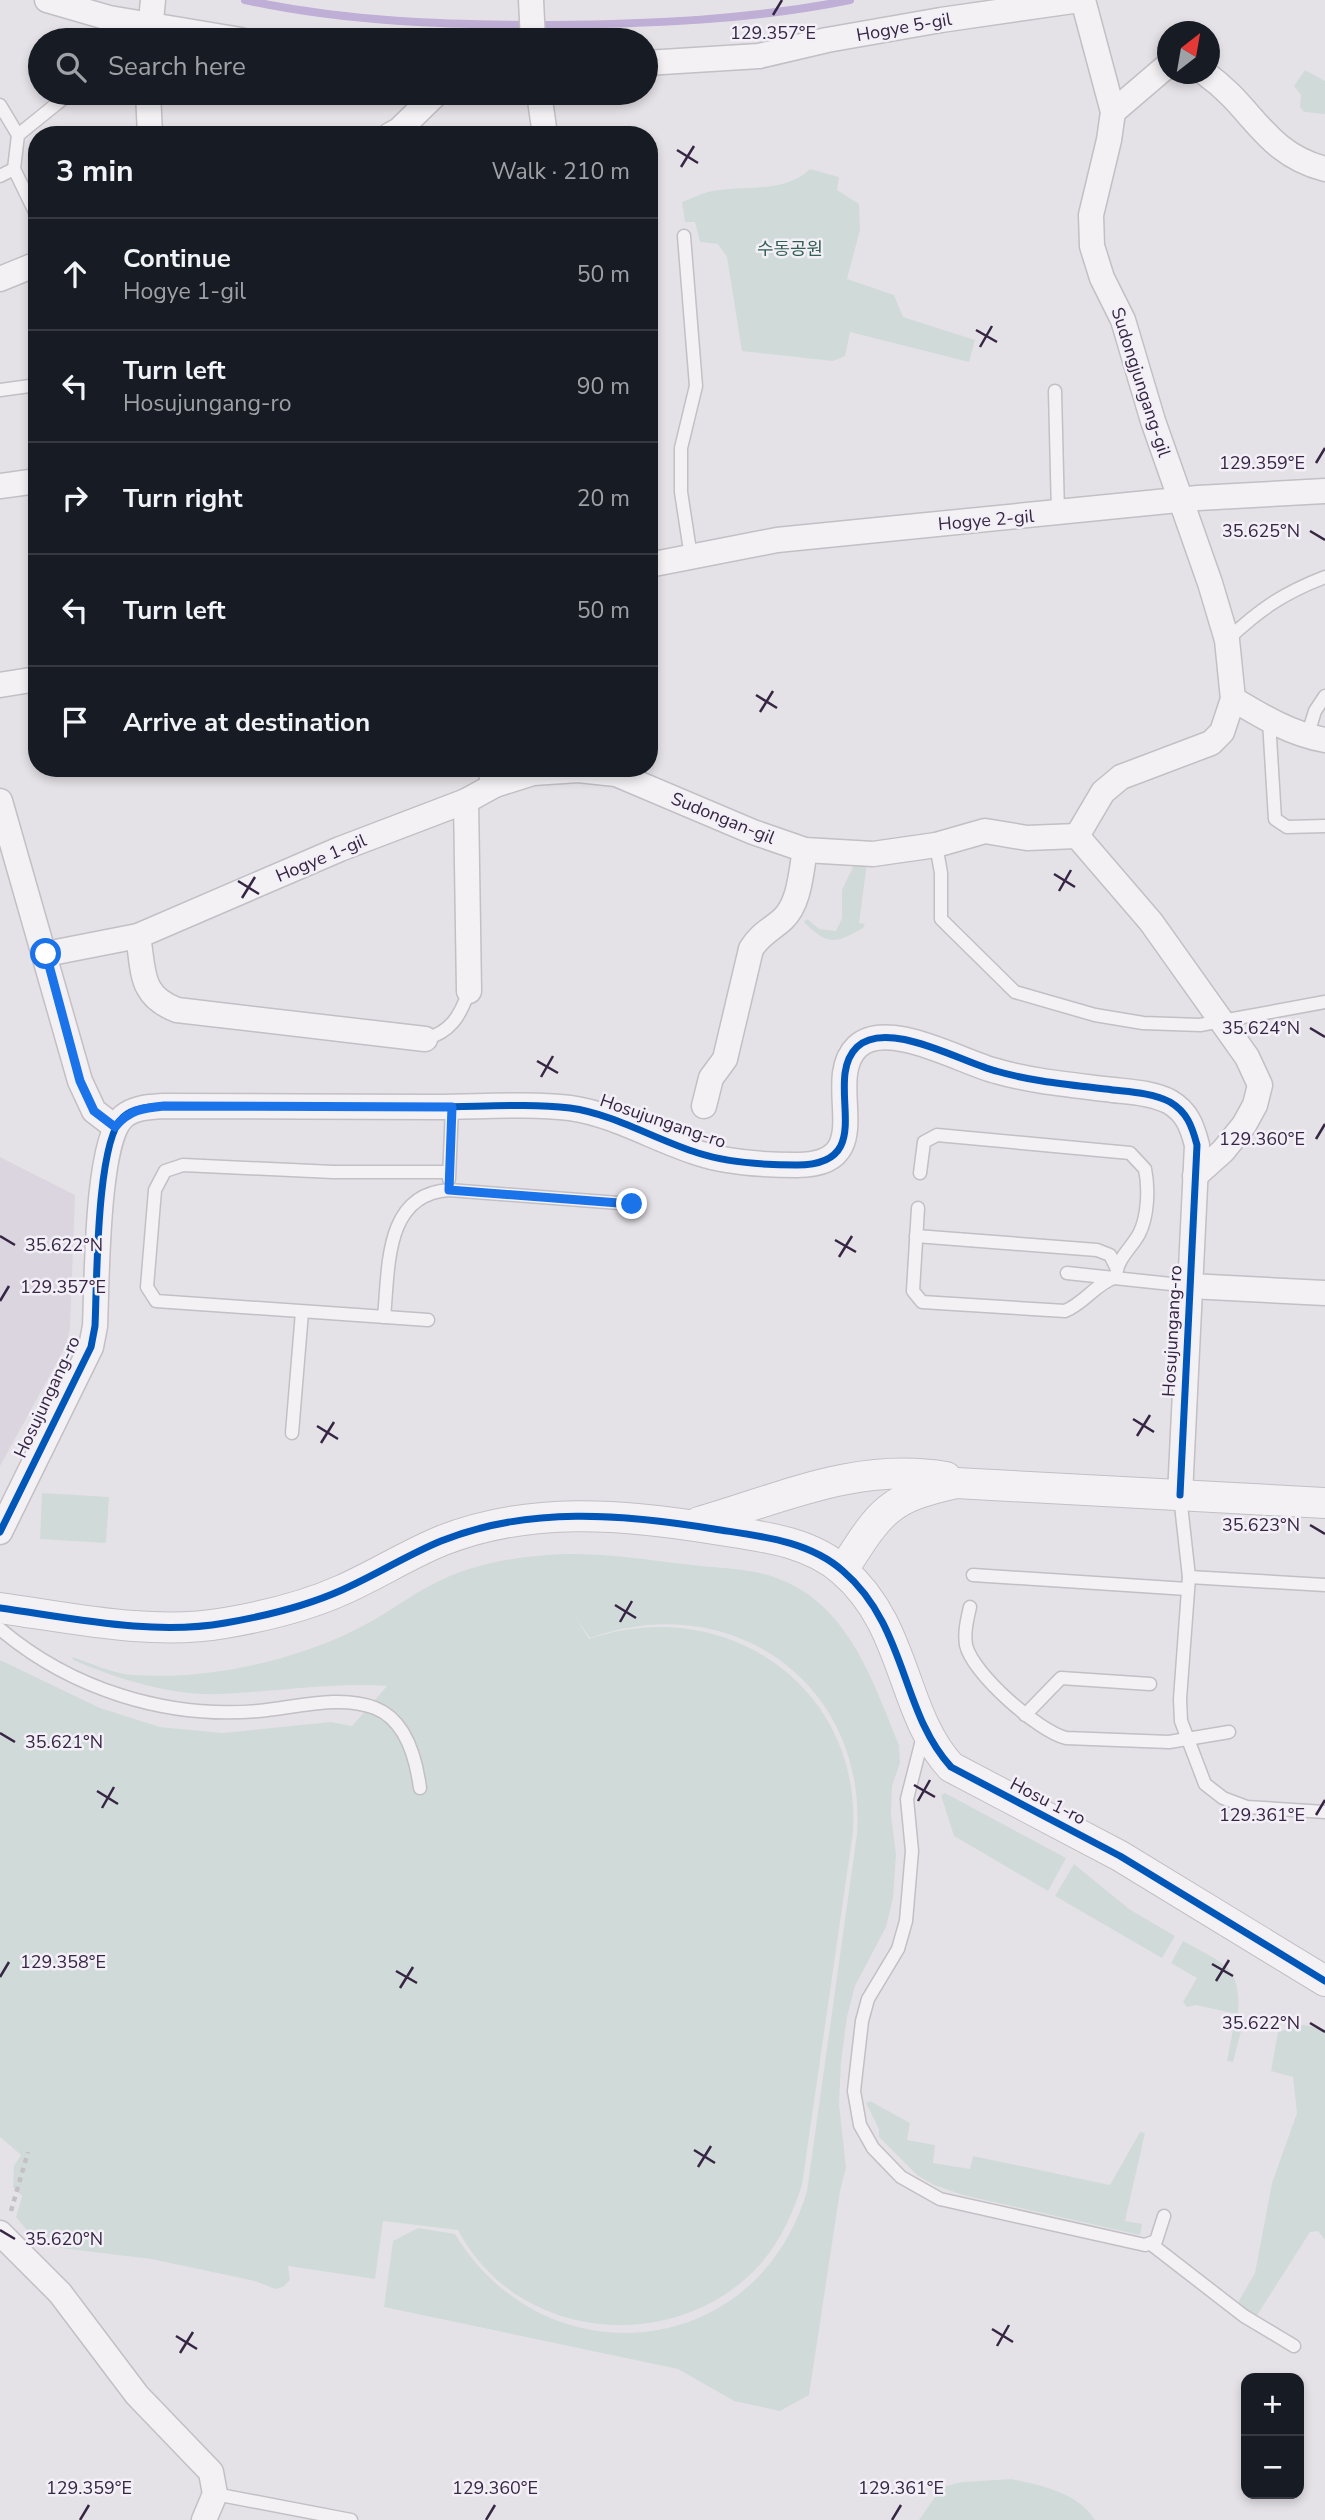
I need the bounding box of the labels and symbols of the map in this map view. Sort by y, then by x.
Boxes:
street label: Hogye 5-gil [854,7,954,47]
text: 129.357°E [730,21,816,45]
north arrow [1157,21,1220,84]
park label: 수동공원 [757,237,823,261]
street label: Sudongjungang-gil [1106,304,1177,460]
text: 129.359°E [1219,451,1305,475]
street label: Hogye 2-gil [937,504,1036,536]
text: 35.625°N [1222,519,1300,543]
street label: Sudongan-gil [667,786,779,850]
street label: Hogye 1-gil [272,828,371,888]
route start [30,938,61,969]
text: 35.624°N [1222,1016,1300,1040]
street label: Hosujungang-ro [597,1088,729,1154]
text: 129.360°E [1219,1127,1305,1151]
route end [616,1188,647,1219]
text: 35.622°N [25,1233,103,1257]
street label: Hosujungang-ro [1157,1265,1187,1397]
text: 129.357°E [20,1275,106,1299]
street label: Hosujungang-ro [8,1332,86,1462]
text: 35.623°N [1222,1513,1300,1537]
text: 35.621°N [25,1730,103,1754]
street label: Hosu 1-ro [1006,1772,1090,1830]
text: 129.361°E [1219,1803,1305,1827]
text: 129.358°E [20,1950,106,1974]
text: 35.622°N [1222,2011,1300,2035]
text: 35.620°N [25,2227,103,2251]
text: 129.359°E [46,2476,132,2500]
text: 129.360°E [452,2476,538,2500]
text: 129.361°E [858,2476,944,2500]

